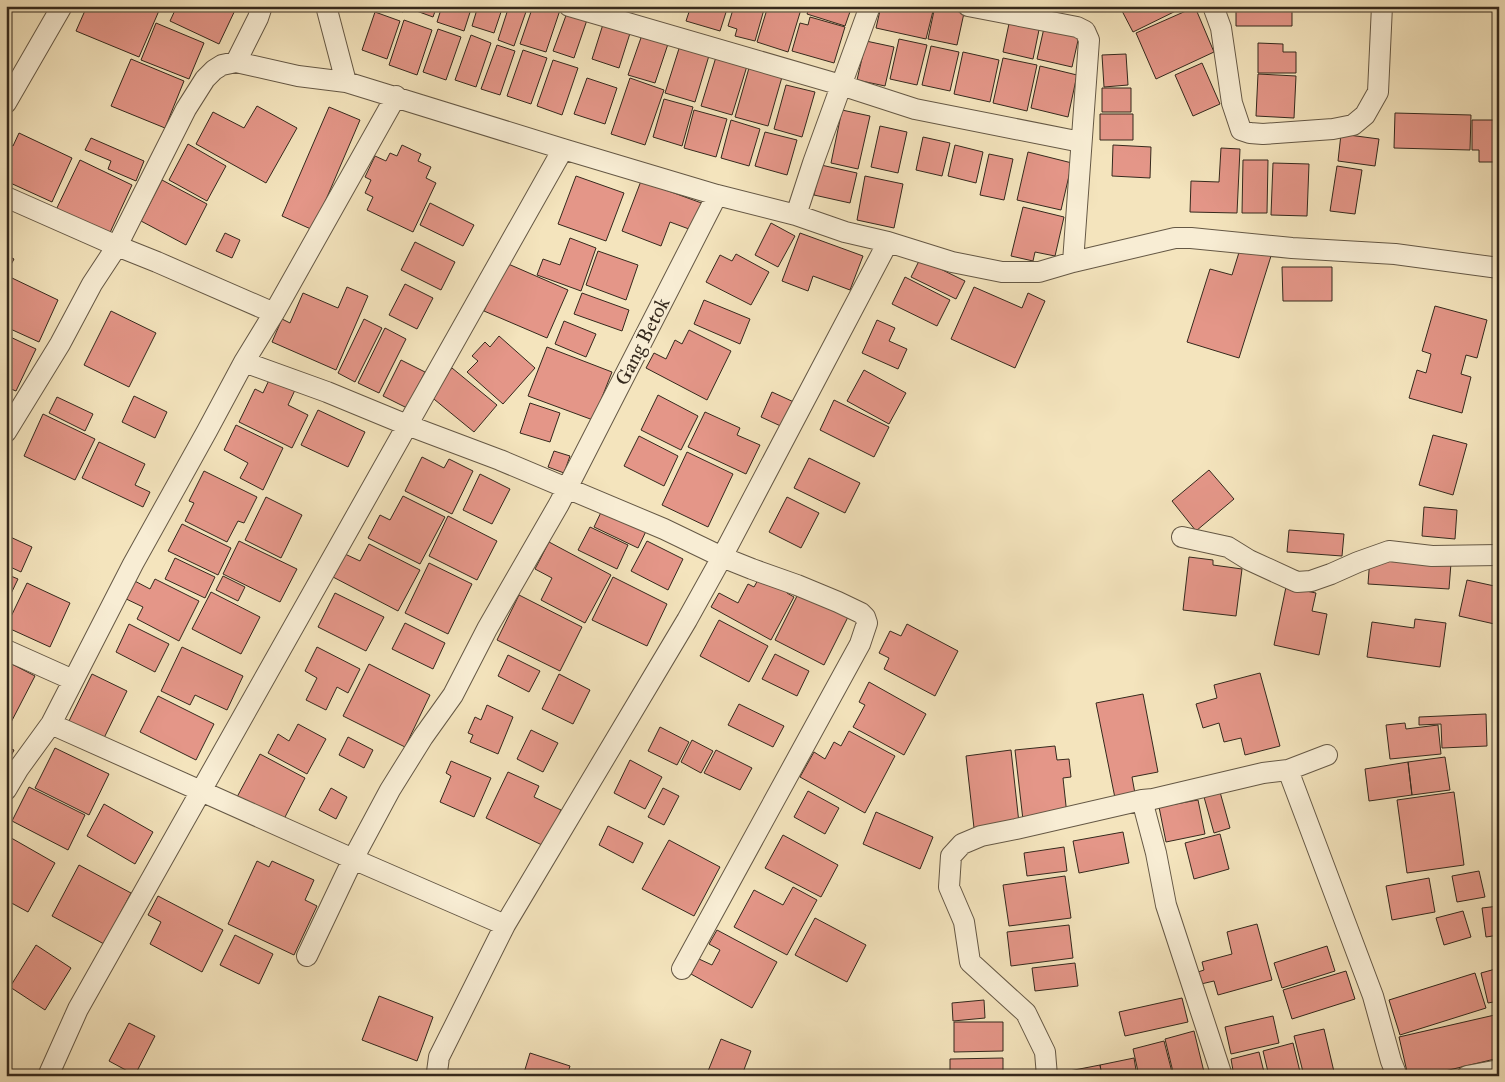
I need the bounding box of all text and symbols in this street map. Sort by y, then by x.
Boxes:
street label: Gang Betok [610,292,676,389]

